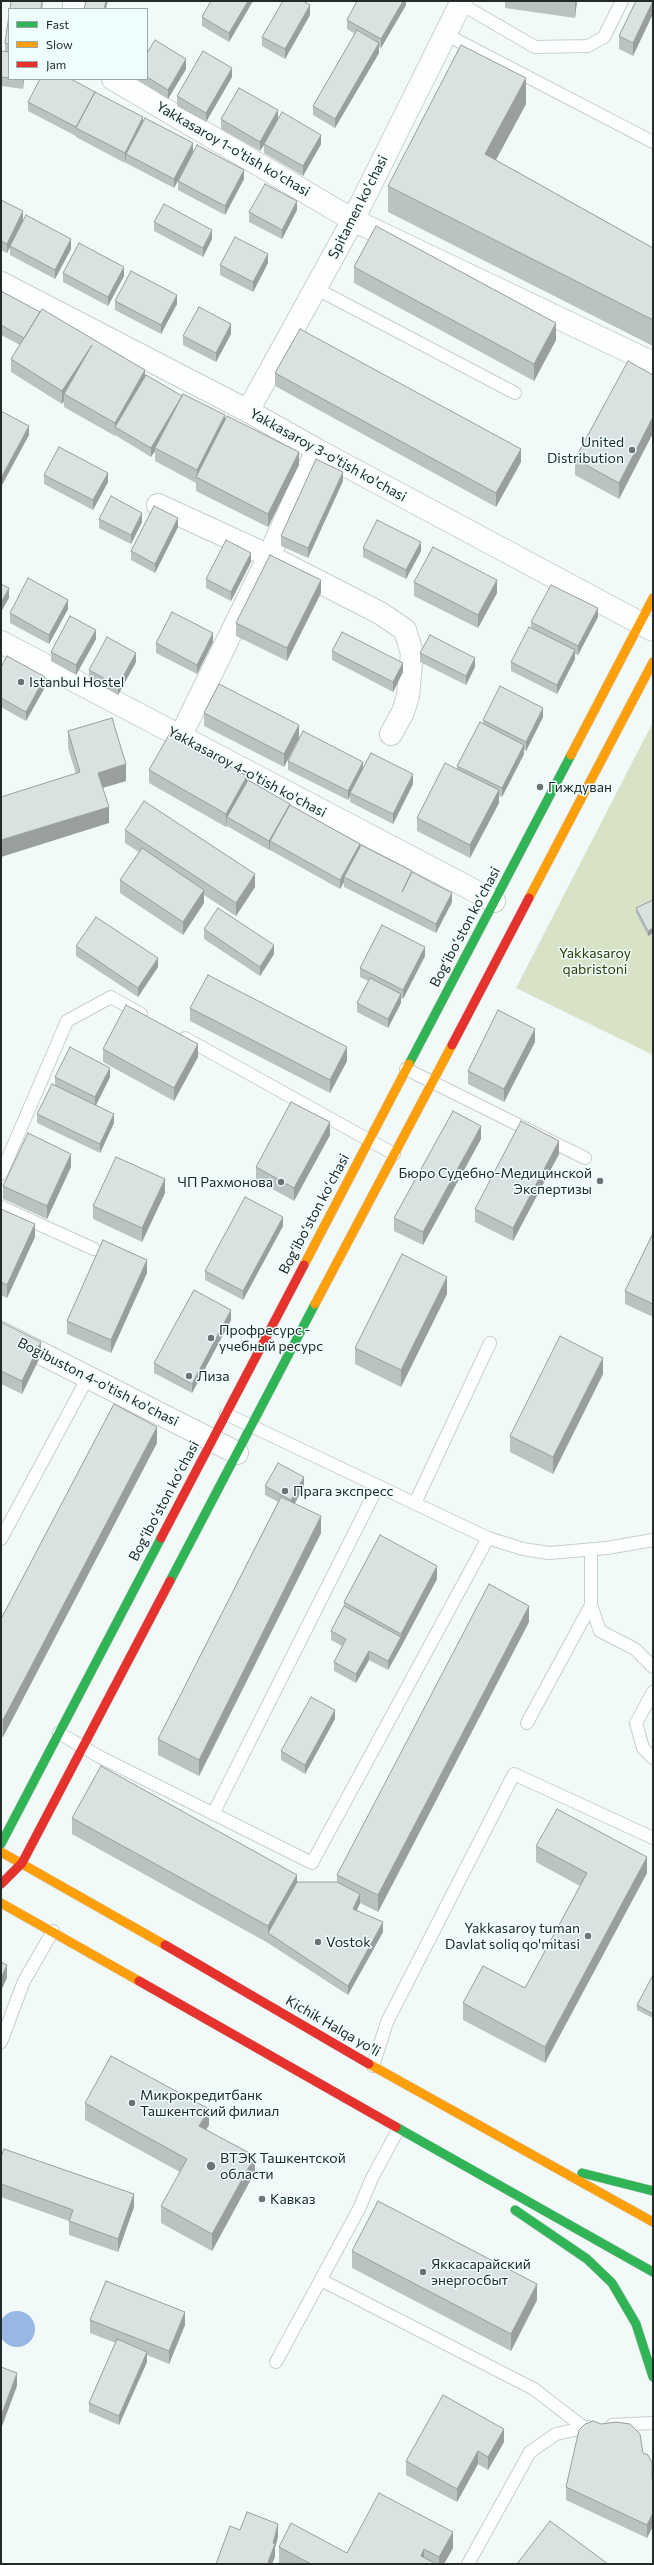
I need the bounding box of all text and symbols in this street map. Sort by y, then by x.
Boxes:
legend [8,8,148,80]
text: Fast [46,17,69,31]
text: Slow [46,37,73,51]
text: Jam [46,57,66,71]
street label: Yakkasaroy 1-o'tish ko'chasi [153,98,313,200]
street label: Spitamen ko'chasi [325,152,391,262]
street label: Yakkasaroy 3-o'tish ko'chasi [247,405,409,505]
place label: United Distribution [547,434,624,466]
marker: United Distribution [627,445,637,455]
place label: Istanbul Hostel [29,674,124,690]
marker: Istanbul Hostel [16,677,26,687]
street label: Yakkasaroy 4-o'tish ko'chasi [165,723,329,821]
place label: Гиждуван [548,779,612,795]
marker: Гиждуван [535,782,545,792]
street label: Bogʻiboʻston koʻchasi [426,864,504,990]
park label: Yakkasaroy qabristoni [559,945,631,978]
street label: Bogʻiboʻston koʻchasi [275,1151,353,1277]
place label: Бюро Судебно-Медицинской Экспертизы [399,1165,592,1198]
place label: ЧП Рахмонова [178,1174,273,1190]
marker: Бюро Судебно-Медицинской Экспертизы [595,1176,605,1186]
marker: ЧП Рахмонова [276,1177,286,1187]
place label: Профресурс - учебный ресурс [219,1322,323,1354]
marker: Профресурс - учебный ресурс [206,1333,216,1343]
street label: Bogibuston 4-o'tish ko'chasi [15,1334,181,1430]
place label: Лиза [197,1368,230,1384]
marker: Лиза [184,1371,194,1381]
street label: Bogʻiboʻston koʻchasi [125,1438,203,1564]
place label: Прага экспресс [293,1483,393,1499]
marker: Прага экспресс [280,1486,290,1496]
place label: Yakkasaroy tuman Davlat soliq qo'mitasi [445,1920,580,1952]
marker: Yakkasaroy tuman Davlat soliq qo'mitasi [583,1931,593,1941]
place label: Vostok [326,1934,371,1950]
marker: Vostok [313,1937,323,1947]
street label: Kichik Halqa yo'li [283,1992,383,2060]
place label: Микрокредитбанк Ташкентский филиал [140,2087,279,2120]
marker: Микрокредитбанк Ташкентский филиал [127,2098,137,2108]
place label: ВТЭК Ташкентской области [220,2150,346,2182]
marker: ВТЭК Ташкентской области [205,2160,217,2172]
place label: Кавказ [270,2191,316,2207]
marker: Кавказ [257,2194,267,2204]
place label: Яккасарайский энергосбыт [431,2256,531,2288]
marker: Яккасарайский энергосбыт [418,2267,428,2277]

